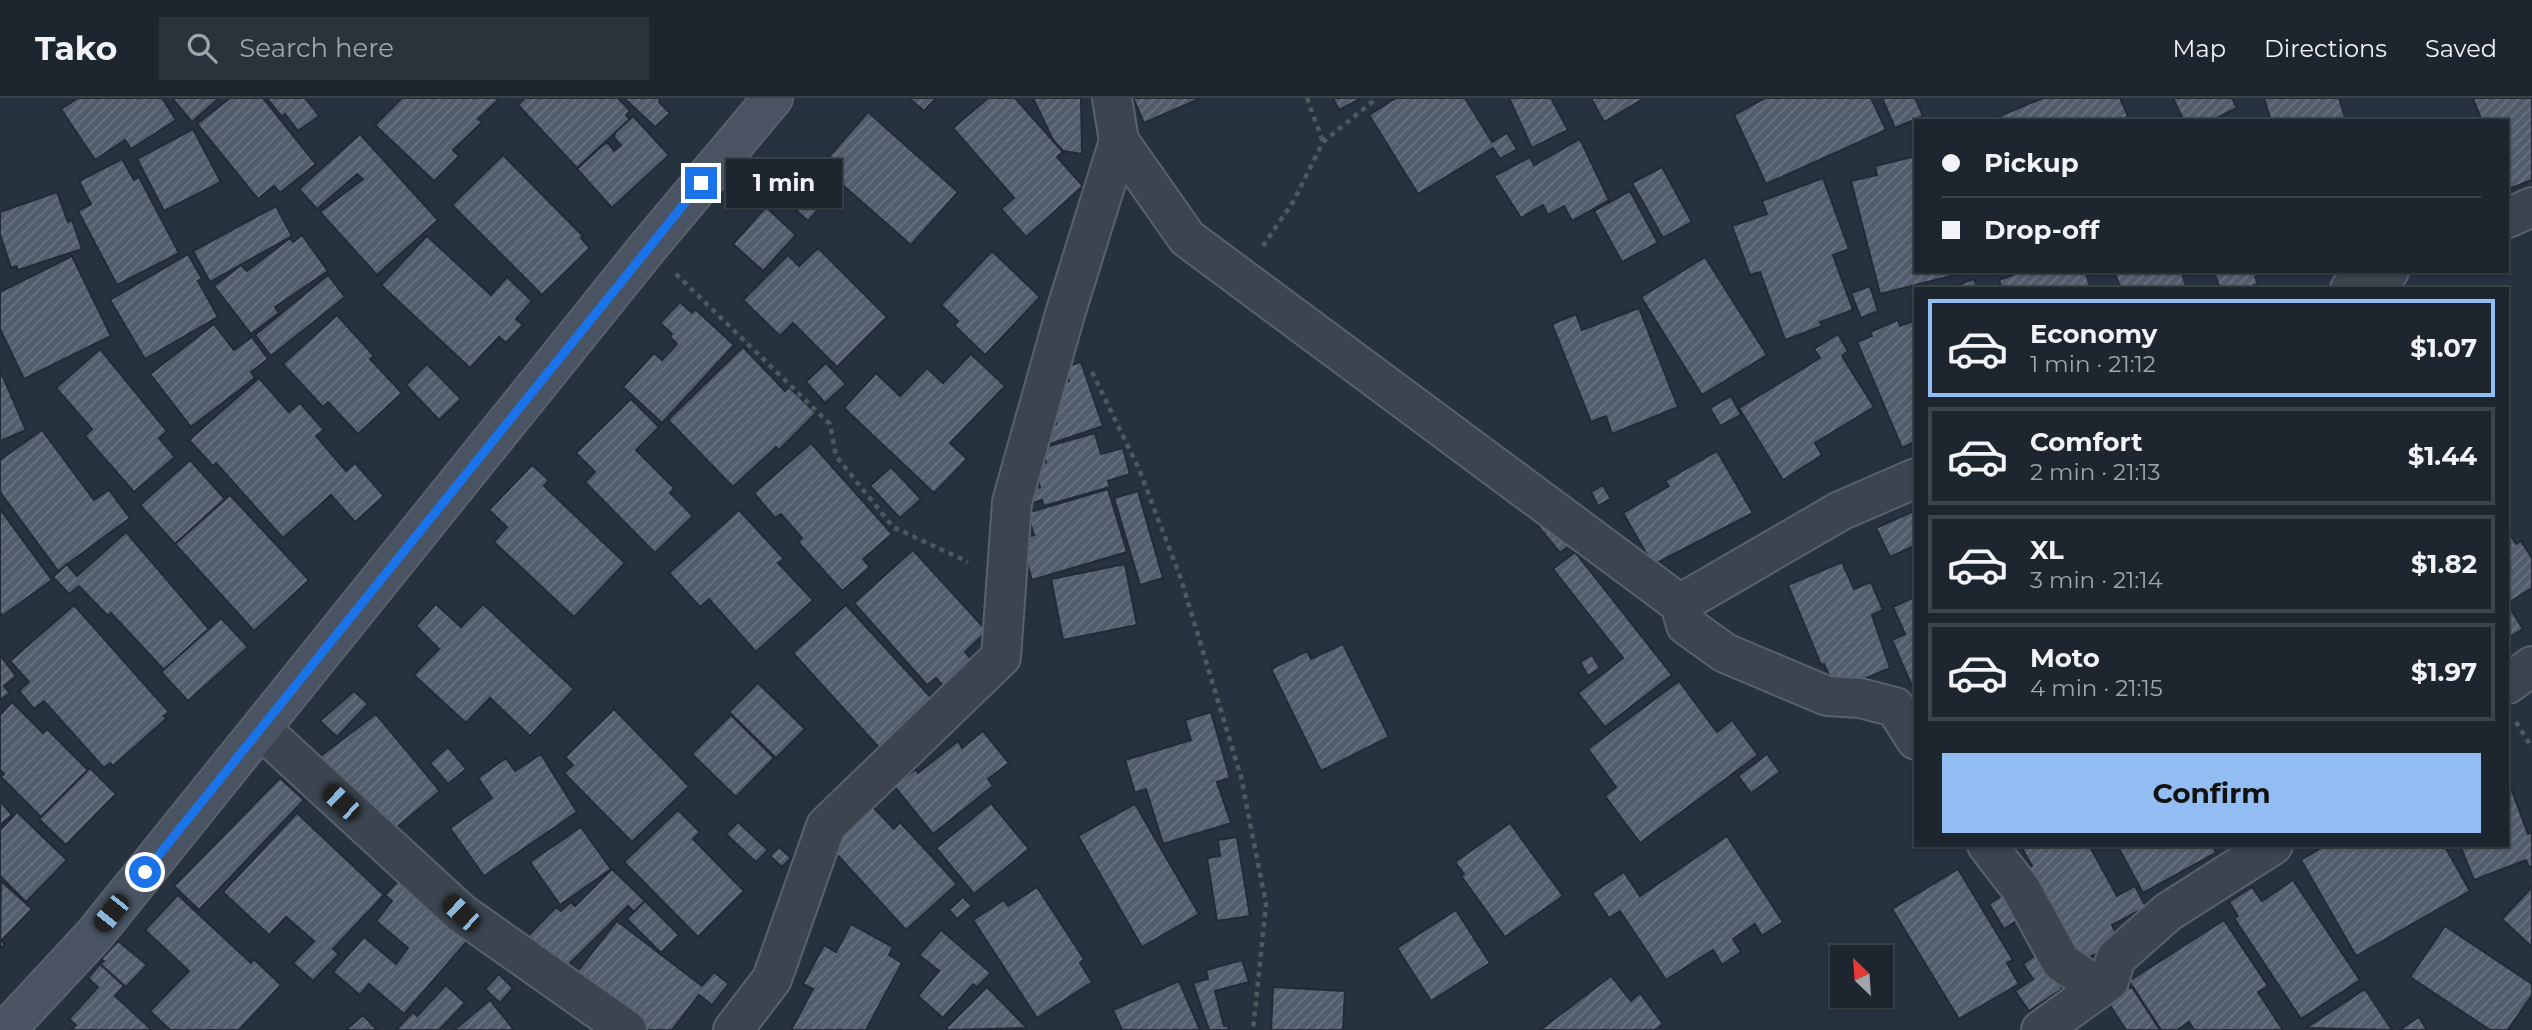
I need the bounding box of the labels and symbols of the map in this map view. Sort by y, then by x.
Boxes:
callout: 1 min [726,158,841,208]
route end [685,167,717,199]
car [319,780,364,824]
route start [129,856,161,888]
car [90,890,133,936]
car [439,891,484,935]
north arrow [1830,945,1894,1008]

